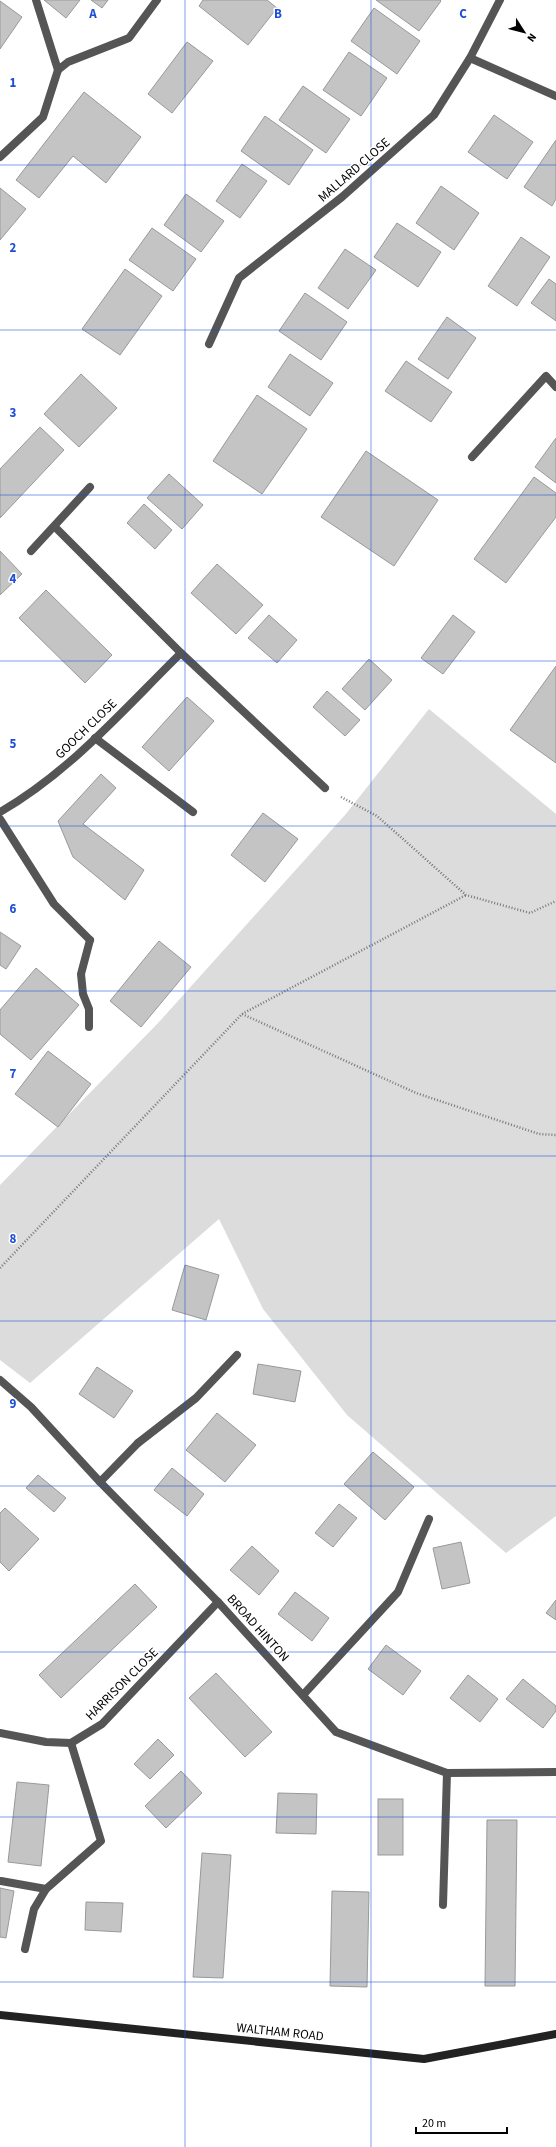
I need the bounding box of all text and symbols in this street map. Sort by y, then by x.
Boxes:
text: A [88,5,97,23]
text: B [274,5,282,23]
text: C [459,5,467,23]
north arrow [504,12,544,52]
text: N [523,30,540,45]
text: 1 [10,74,17,92]
street label: MALLARD CLOSE [314,134,394,206]
text: 2 [10,239,17,257]
text: 3 [10,404,17,422]
text: 4 [10,570,17,588]
street label: GOOCH CLOSE [51,695,121,763]
text: 5 [10,735,17,753]
text: 6 [10,900,17,918]
text: 7 [10,1065,17,1083]
text: 8 [10,1230,17,1248]
text: 9 [10,1395,17,1413]
street label: BROAD HINTON [223,1590,293,1666]
street label: HARRISON CLOSE [82,1644,162,1724]
street label: WALTHAM ROAD [236,2018,324,2046]
scale bar [416,2109,507,2135]
text: 20 m [422,2115,446,2132]

